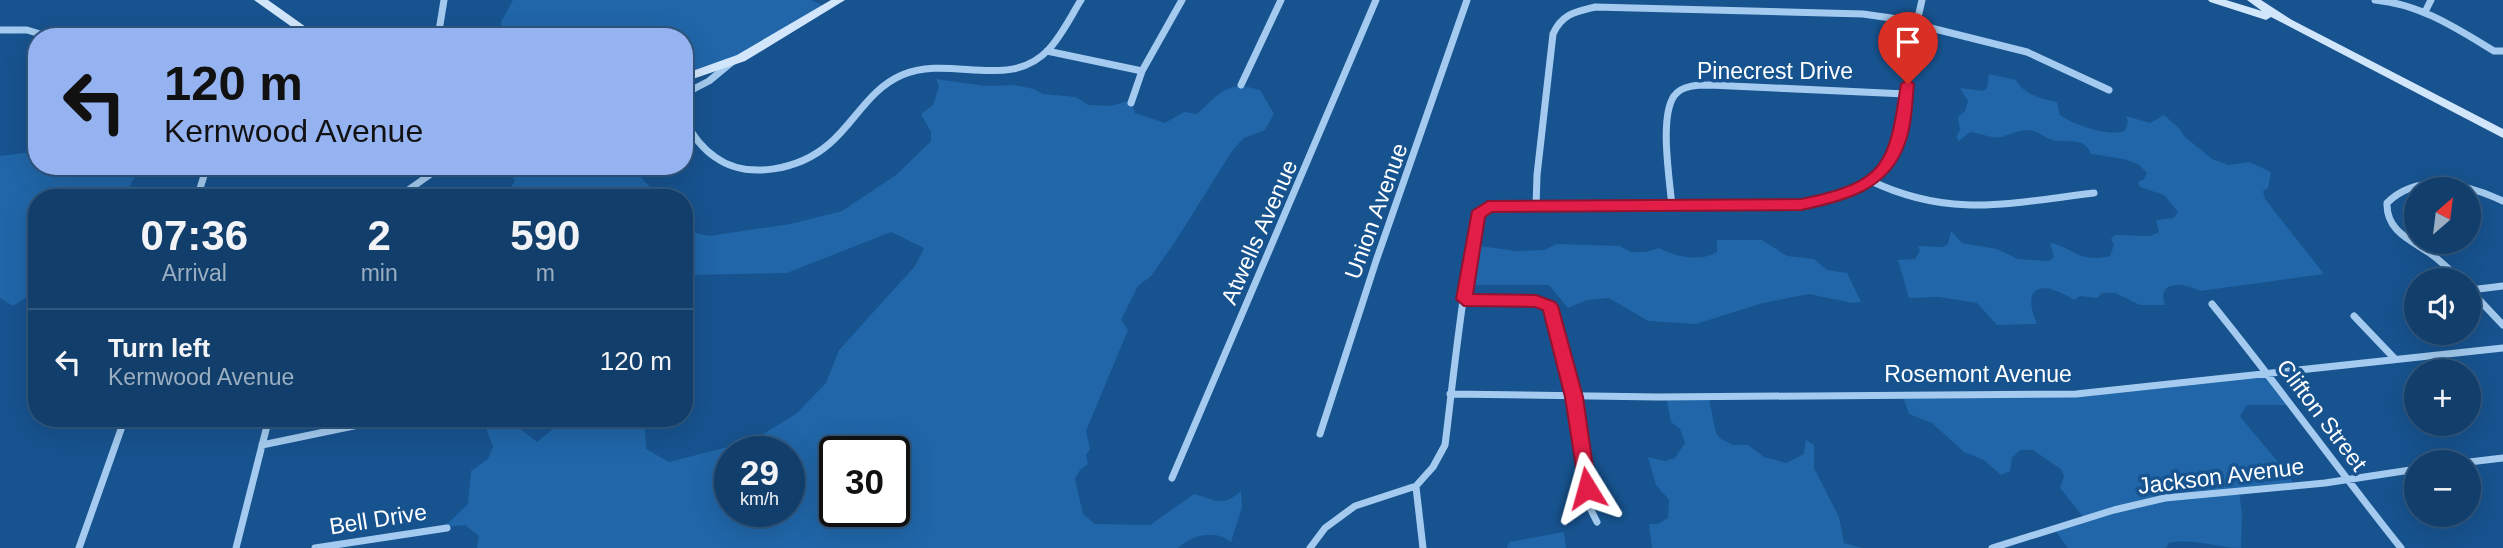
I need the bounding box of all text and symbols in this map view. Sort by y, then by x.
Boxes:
pin [1878,12.0,1938,84]
icon: arrive [1889,23,1927,61]
icon: left [49,56,140,147]
text: 120 m [164,56,303,110]
street label: Pinecrest Drive [1697,58,1853,84]
text: Kernwood Avenue [164,113,423,149]
street label: Union Avenue [1339,139,1413,283]
street label: Atwells Avenue [1215,156,1303,308]
north arrow [2404,177,2482,254]
map controls [2404,177,2481,527]
text: 07:36 [141,212,248,259]
text: 2 [367,212,391,259]
text: 590 [510,212,580,259]
text: Arrival [162,260,227,286]
text: min [361,260,398,286]
text: m [536,260,555,286]
button: sound [2404,268,2481,345]
text: Turn left [108,333,210,363]
icon: left [49,343,87,381]
text: 120 m [600,346,672,376]
street label: Clifton Street [2272,354,2373,476]
button: + [2404,359,2481,436]
street label: Rosemont Avenue [1884,361,2072,387]
text: Kernwood Avenue [108,364,294,390]
speed limit sign: 30 [819,436,910,527]
button: − [2404,450,2481,527]
position arrow [1550,451,1624,525]
text: 29 [740,453,779,492]
street label: Jackson Avenue [2136,453,2306,499]
text: km/h [740,489,779,509]
street label: Bell Drive [327,498,429,540]

